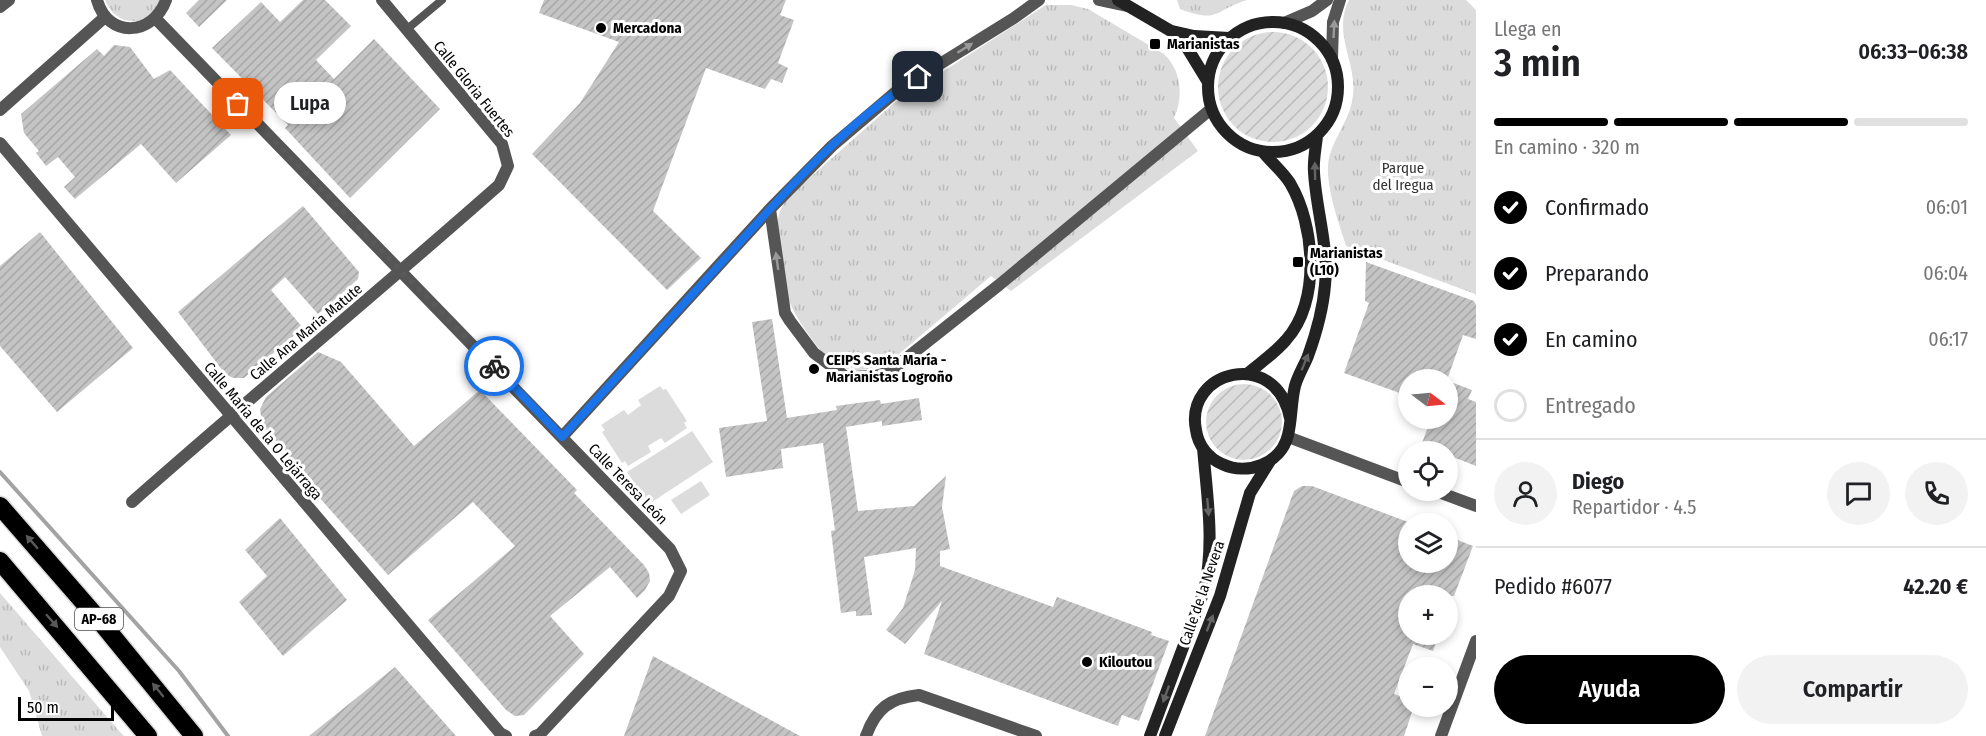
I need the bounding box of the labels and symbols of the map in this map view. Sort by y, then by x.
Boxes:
place label: Mercadona [613,19,682,37]
one-way arrow [1329,20,1338,39]
marker: Mercadona [594,21,608,35]
place label: Marianistas [1167,35,1240,53]
street label: Calle Gloria Fuertes [430,37,518,141]
marker: Marianistas [1148,37,1162,51]
one-way arrow [957,43,973,54]
pin [892,51,943,102]
pin [212,78,263,129]
callout: Lupa [274,83,346,125]
park label: Parque del Iregua [1372,159,1434,194]
one-way arrow [1310,161,1319,180]
place label: Marianistas (L10) [1310,244,1383,279]
one-way arrow [773,251,782,270]
marker: Marianistas (L10) [1291,255,1305,269]
street label: Calle Ana María Matute [246,280,366,384]
courier [464,336,524,396]
place label: CEIPS Santa María - Marianistas Logroño [826,351,953,386]
one-way arrow [1301,353,1310,371]
street label: Calle María de la O Lejárraga [200,358,326,504]
marker: CEIPS Santa María - Marianistas Logroño [807,362,821,376]
north arrow [1398,369,1458,429]
street label: Calle Teresa León [585,440,671,528]
one-way arrow [1203,497,1212,516]
one-way arrow [26,535,39,550]
street label: Calle de la Nevera [1176,538,1228,648]
road number: AP-68 [75,608,123,630]
one-way arrow [45,613,58,628]
one-way arrow [1205,614,1215,632]
place label: Kiloutou [1099,653,1152,671]
marker: Kiloutou [1080,655,1094,669]
one-way arrow [151,682,164,698]
one-way arrow [1160,685,1170,703]
scale bar [18,694,114,722]

